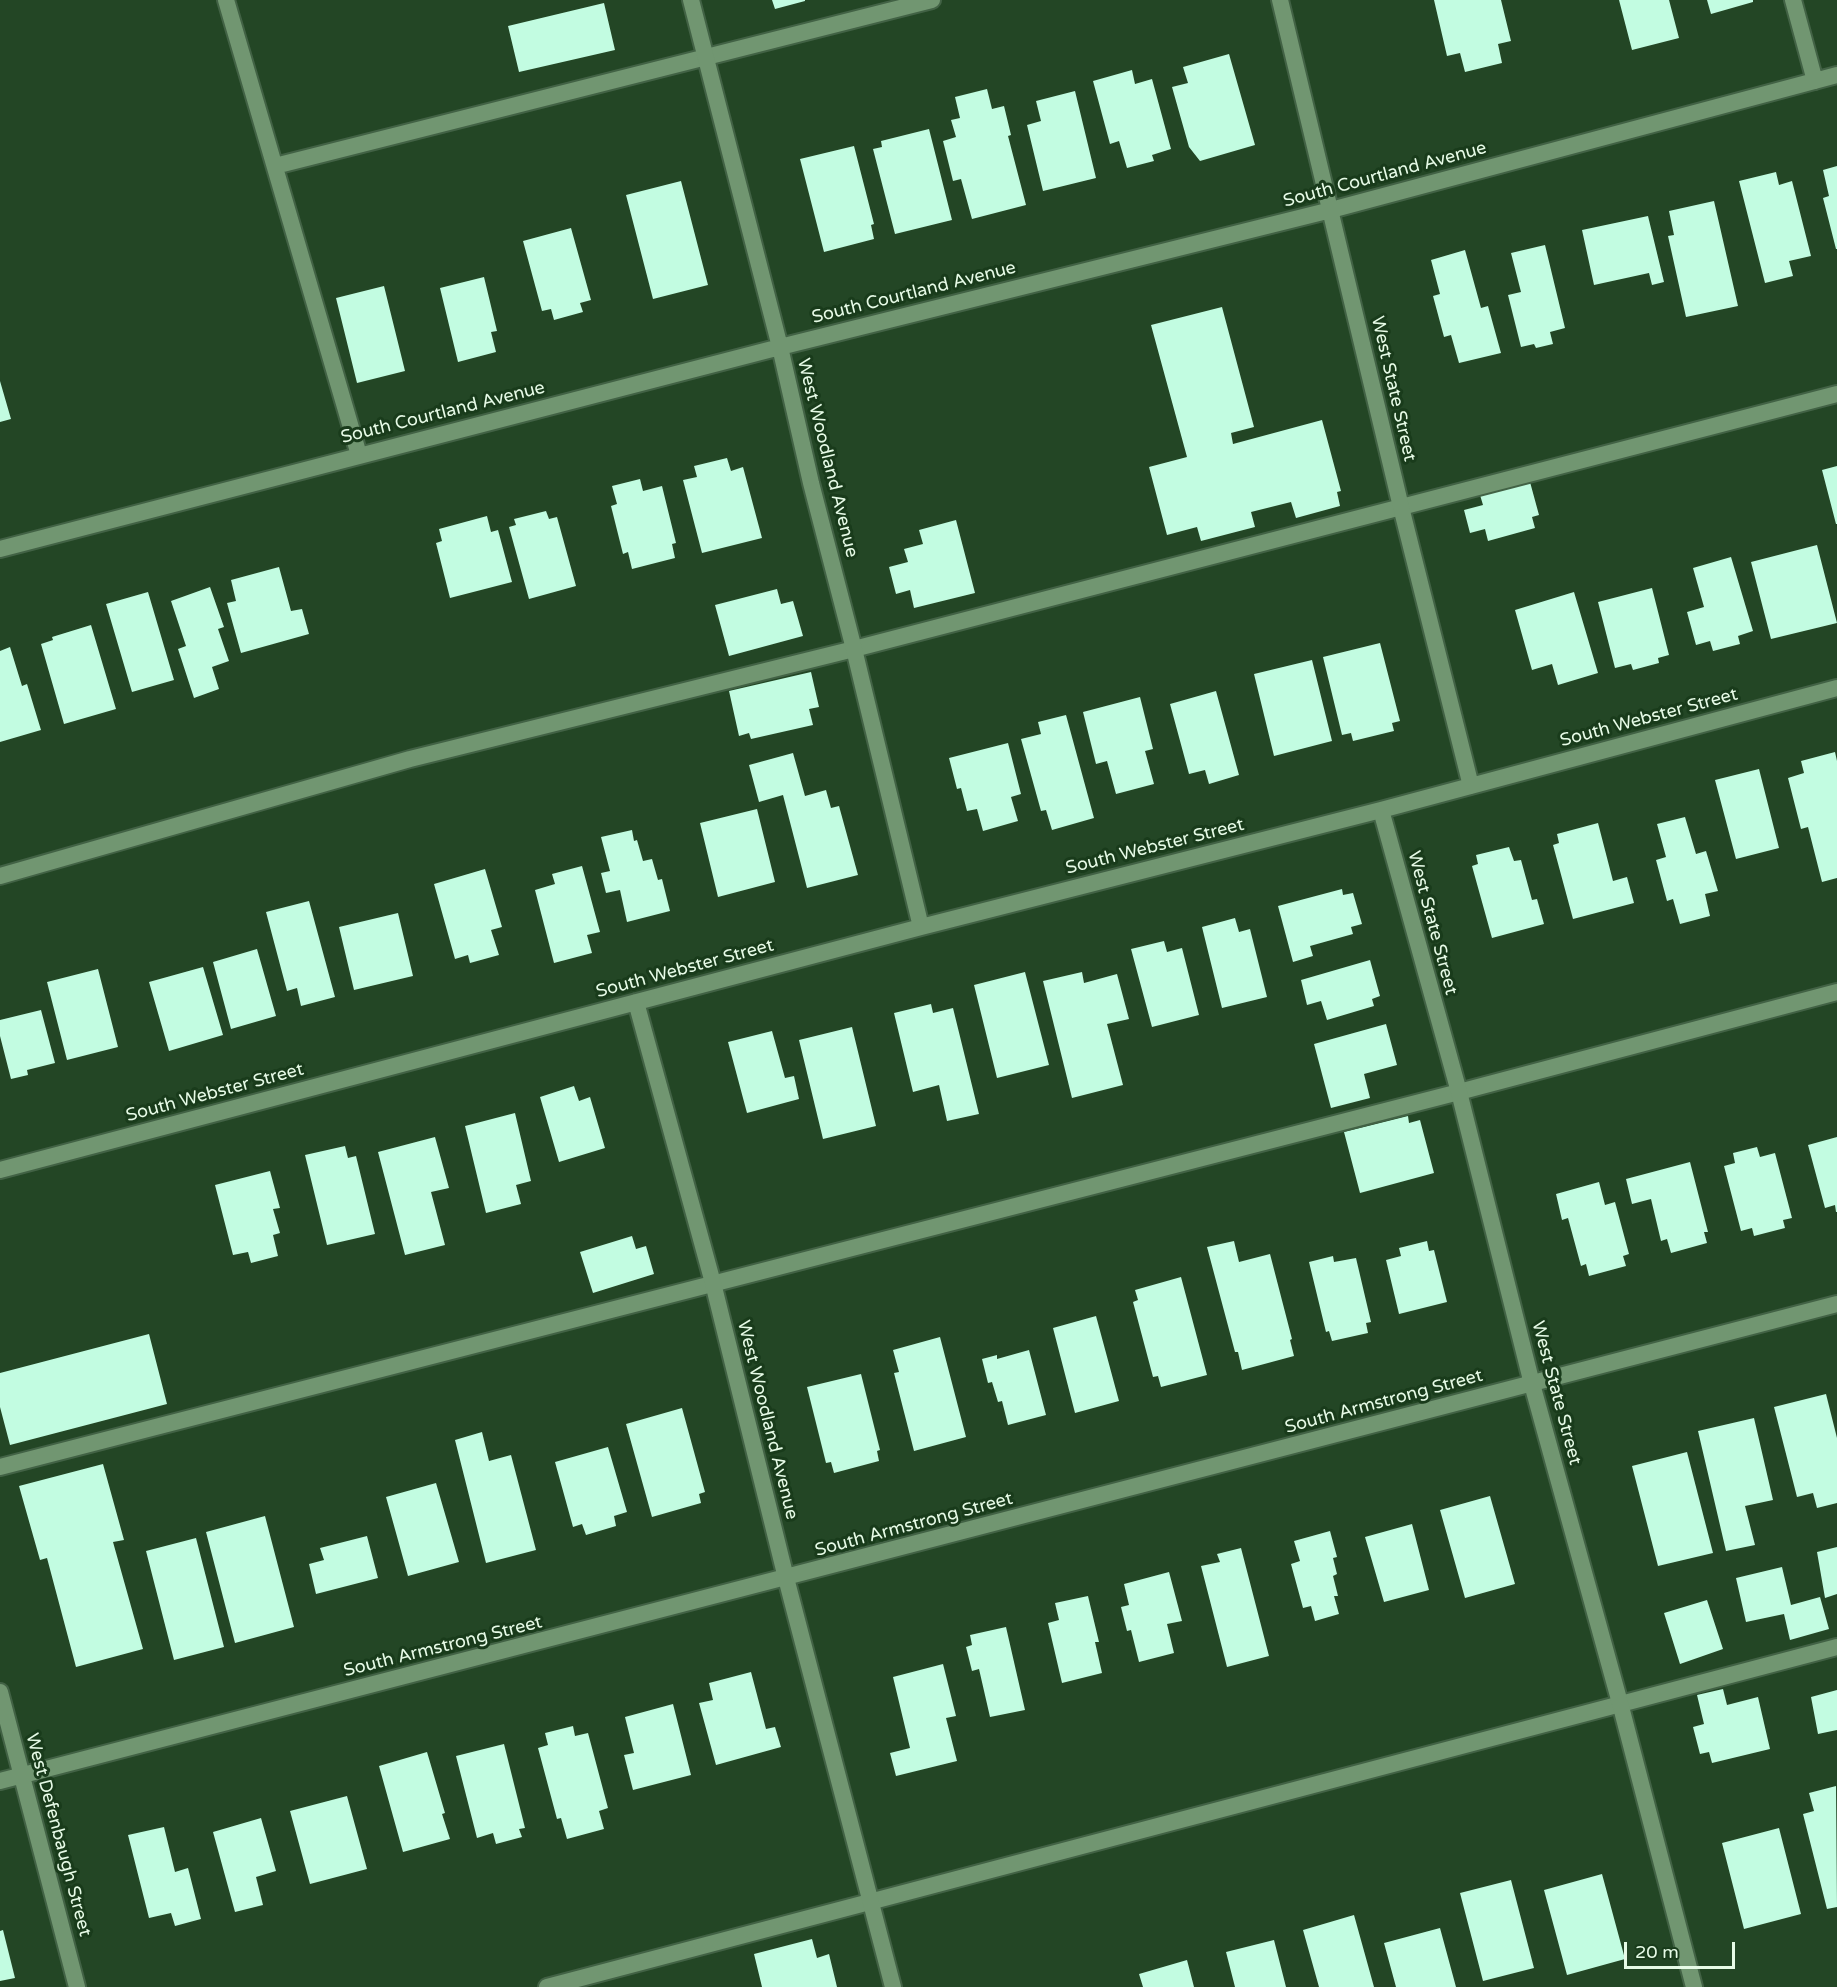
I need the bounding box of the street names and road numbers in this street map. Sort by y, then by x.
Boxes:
street label: South Courtland Avenue [1281,137,1489,213]
street label: South Courtland Avenue [810,257,1018,329]
street label: West State Street [1366,314,1420,464]
street label: West Woodland Avenue [792,356,862,560]
street label: South Courtland Avenue [339,377,547,449]
street label: South Webster Street [1558,684,1740,752]
street label: South Webster Street [1064,814,1246,880]
street label: West State Street [1402,849,1462,997]
street label: South Webster Street [594,935,776,1003]
street label: South Webster Street [124,1059,306,1127]
street label: West Woodland Avenue [732,1318,802,1522]
street label: West State Street [1526,1319,1586,1467]
street label: South Armstrong Street [1283,1365,1485,1439]
street label: South Armstrong Street [813,1488,1015,1562]
street label: South Armstrong Street [342,1612,544,1682]
street label: West Defenbaugh Street [20,1731,96,1939]

